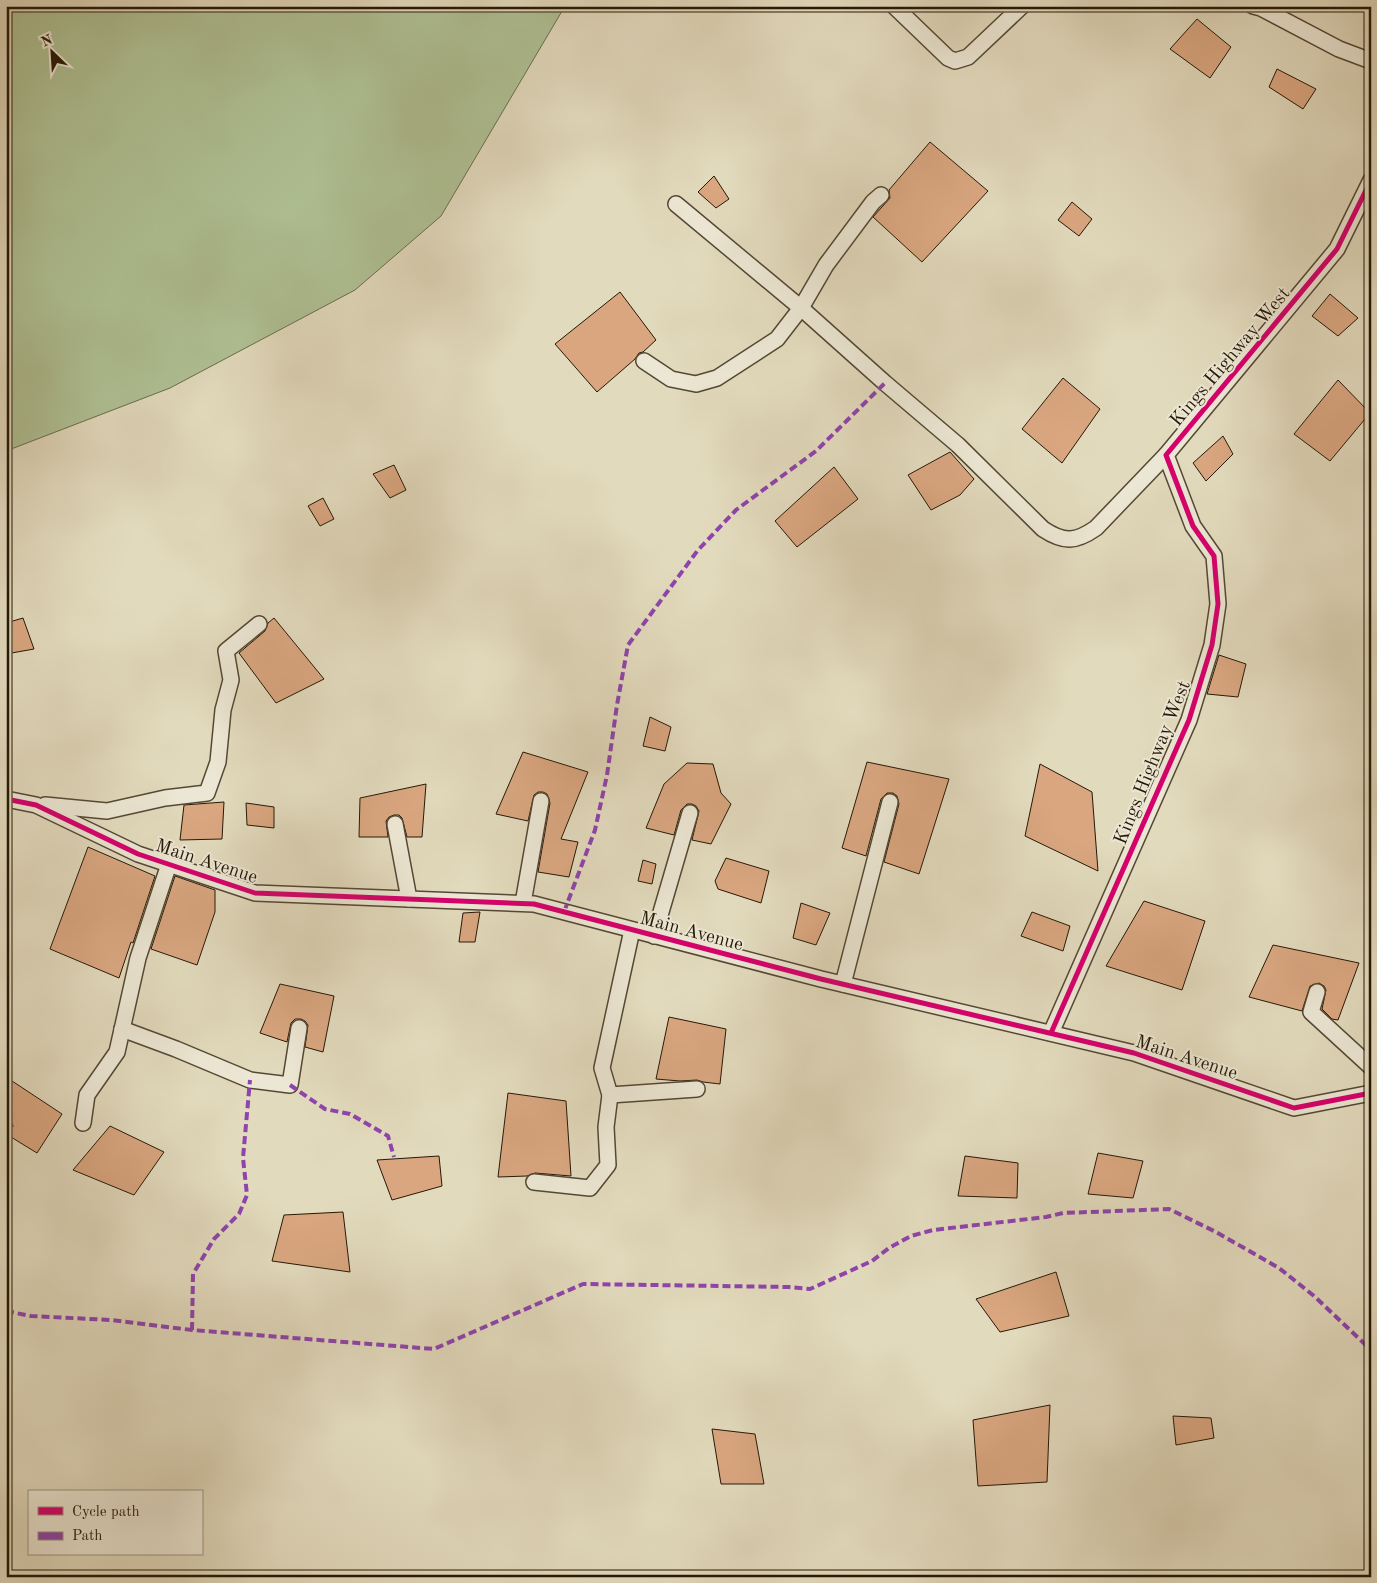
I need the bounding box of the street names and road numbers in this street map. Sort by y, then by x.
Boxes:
street label: Kings Highway West [1167,284,1294,431]
street label: Kings Highway West [1112,678,1195,848]
street label: Main Avenue [153,837,260,888]
street label: Main Avenue [638,909,745,955]
street label: Main Avenue [1133,1033,1240,1084]

